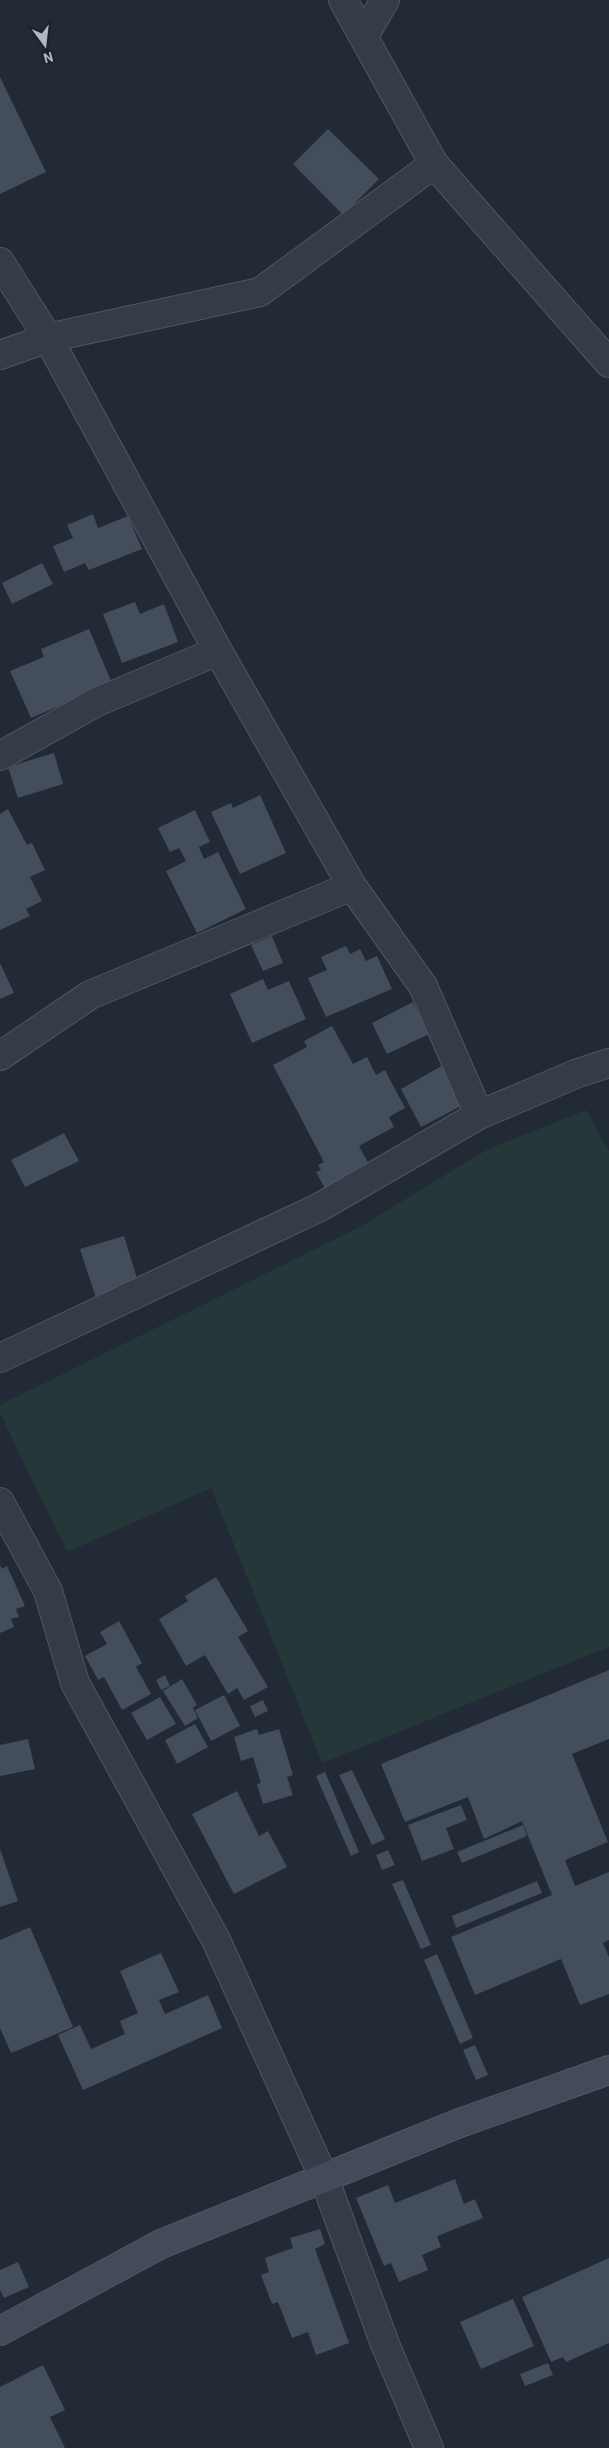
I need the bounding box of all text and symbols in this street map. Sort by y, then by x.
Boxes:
north arrow [20,20,70,70]
text: N [42,49,55,67]

